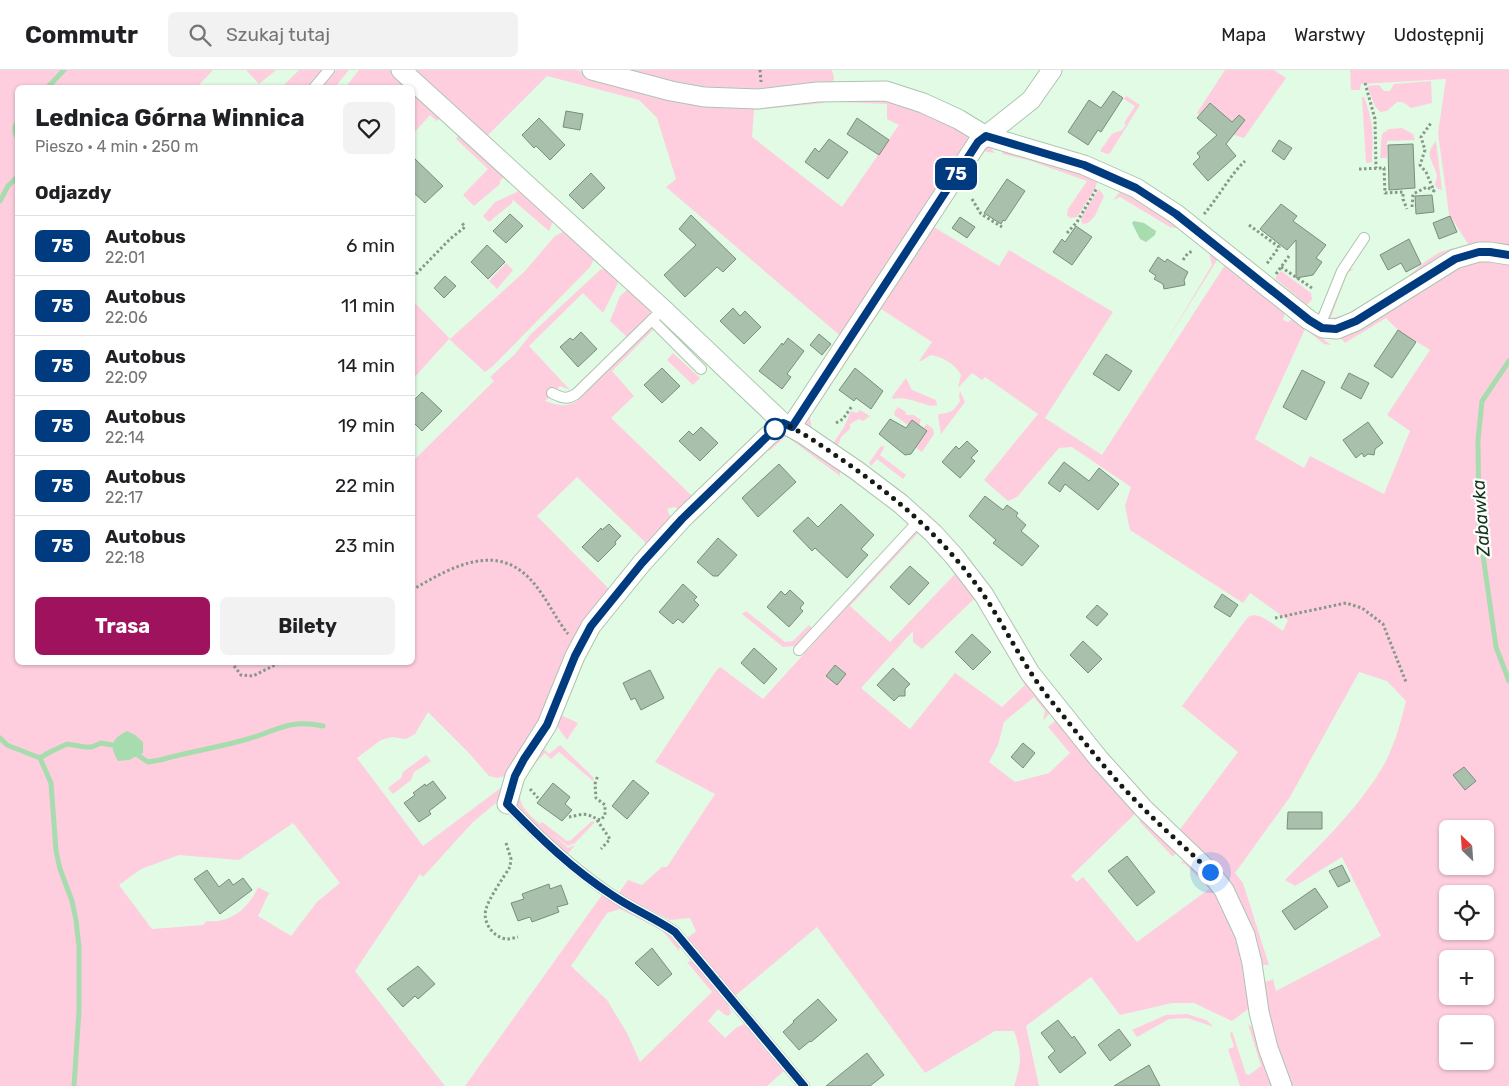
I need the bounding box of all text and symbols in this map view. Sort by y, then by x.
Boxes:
search box [168,12,518,57]
text: Commutr [25,21,138,49]
icon: search [186,21,214,49]
text: Szukaj tutaj [226,23,330,46]
text: Mapa [1221,24,1266,46]
text: Warstwy [1294,24,1365,46]
text: Udostępnij [1393,24,1484,46]
button: heart [343,102,395,154]
text: Lednica Górna Winnica [35,104,305,132]
text: Pieszo · 4 min · 250 m [35,137,199,156]
line badge: 75 [934,158,978,190]
text: 75 [945,163,967,185]
text: Odjazdy [35,181,111,204]
text: Autobus [105,225,186,248]
text: 6 min [346,234,395,257]
text: 75 [52,235,73,257]
text: 22:01 [105,248,145,267]
text: Autobus [105,285,186,308]
text: 11 min [341,294,395,317]
text: 75 [52,295,73,317]
text: 22:06 [105,308,148,327]
text: Autobus [105,345,186,368]
text: 14 min [337,354,395,377]
text: 75 [52,355,73,377]
text: 22:09 [105,368,148,387]
text: Autobus [105,405,186,428]
text: 19 min [338,414,395,437]
text: 75 [52,415,73,437]
unlabelled marker [764,418,786,440]
text: 22:14 [105,428,145,447]
text: Autobus [105,465,186,488]
text: 22 min [335,474,395,497]
text: 75 [52,475,73,497]
water label: Zabawka [1467,478,1495,558]
text: 22:17 [105,488,143,507]
text: Autobus [105,525,186,548]
text: 23 min [335,534,395,557]
text: 75 [52,535,73,557]
text: 22:18 [105,548,145,567]
button: Trasa [35,597,210,655]
button: Bilety [220,597,395,655]
north arrow [1439,820,1494,875]
map controls [1439,820,1494,1070]
your location [1198,860,1223,885]
button: locate [1439,885,1494,940]
button: + [1439,950,1494,1005]
button: − [1439,1015,1494,1070]

